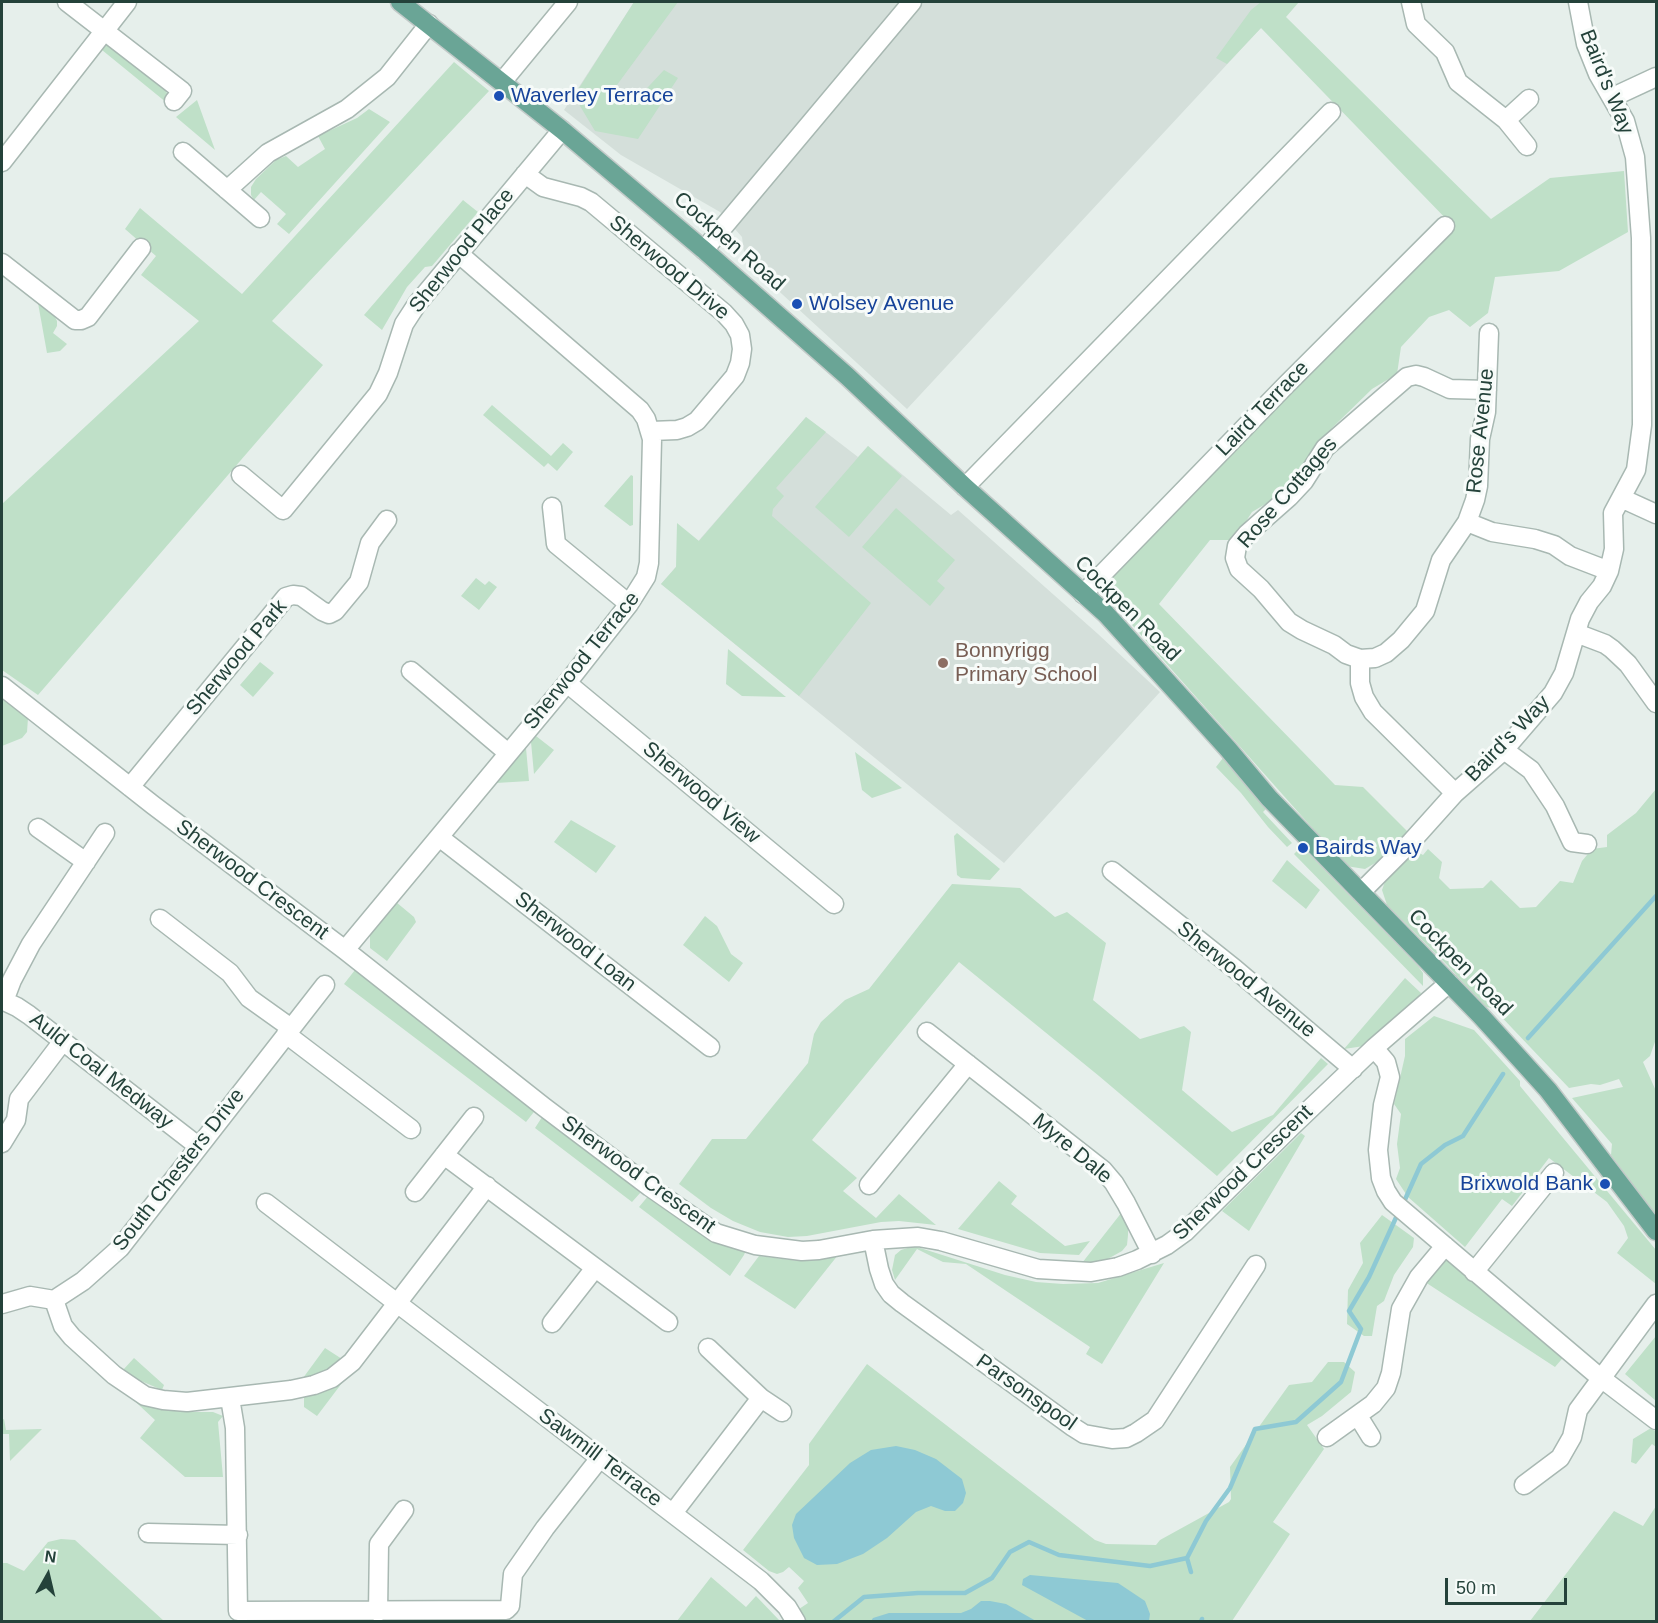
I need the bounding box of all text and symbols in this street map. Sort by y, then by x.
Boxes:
street label: Baird's Way [1574,26,1638,138]
place label: Waverley Terrace [511,83,674,109]
marker: Waverley Terrace [492,89,506,103]
street label: Sherwood Place [404,184,520,318]
street label: Cockpen Road [668,187,790,297]
street label: Sherwood Drive [604,210,734,326]
place label: Wolsey Avenue [809,291,954,317]
marker: Wolsey Avenue [790,297,804,311]
street label: Laird Terrace [1211,356,1315,462]
street label: Rose Avenue [1462,367,1500,495]
street label: Rose Cottages [1233,432,1343,554]
street label: Cockpen Road [1069,551,1185,667]
street label: Sherwood Terrace [519,587,645,735]
street label: Sherwood Park [181,595,293,721]
place label: Bonnyrigg Primary School [955,638,1097,688]
marker: Bonnyrigg Primary School [936,656,950,670]
street label: Baird's Way [1461,690,1555,788]
street label: Sherwood View [637,737,765,849]
street label: Sherwood Crescent [171,814,333,946]
place label: Bairds Way [1315,835,1422,861]
marker: Bairds Way [1296,841,1310,855]
street label: Sherwood Loan [509,887,641,997]
street label: Cockpen Road [1403,904,1517,1022]
street label: Sherwood Avenue [1172,916,1320,1044]
street label: Auld Coal Medway [24,1007,178,1135]
street label: South Chesters Drive [108,1084,250,1256]
street label: Sherwood Crescent [1168,1100,1318,1246]
street label: Myre Dale [1027,1109,1117,1189]
street label: Sherwood Crescent [556,1111,720,1239]
place label: Brixwold Bank [1460,1171,1593,1197]
marker: Brixwold Bank [1598,1177,1612,1191]
street label: Parsonspool [971,1349,1081,1437]
street label: Sawmill Terrace [533,1403,667,1513]
north arrow [18,1545,78,1605]
text: N [44,1547,57,1566]
scale bar [1448,1566,1570,1604]
text: 50 m [1456,1578,1496,1598]

